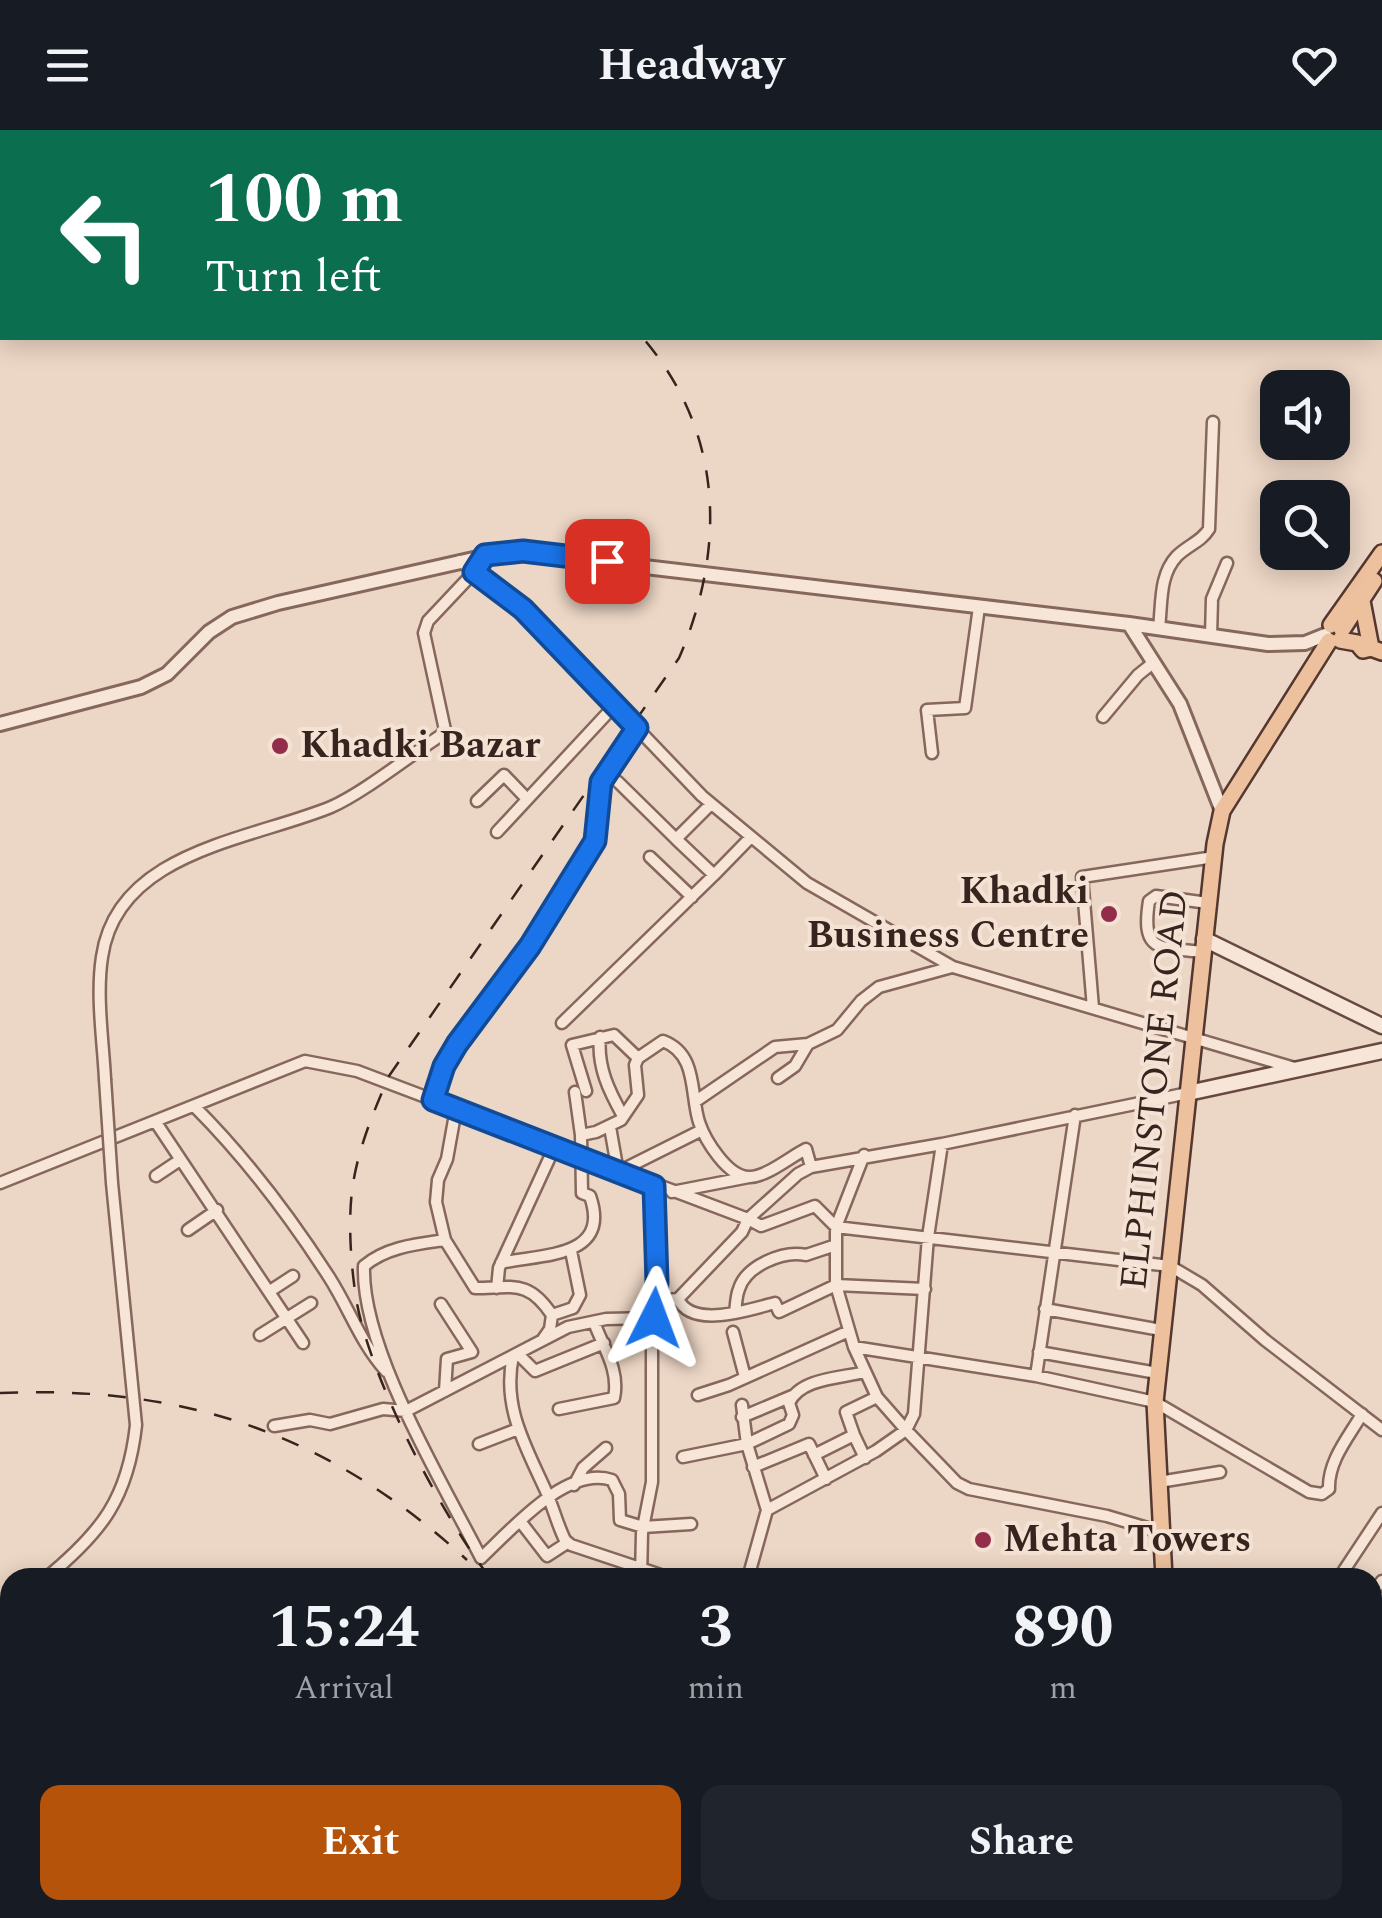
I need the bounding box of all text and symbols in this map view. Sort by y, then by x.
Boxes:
text: Headway [598,31,784,100]
icon: menu [40,38,95,93]
icon: heart [1287,38,1342,93]
text: 100 m [205,147,403,253]
icon: left [40,170,170,300]
text: Turn left [205,243,382,312]
map controls [1260,370,1350,570]
button: sound [1260,370,1350,460]
button: search [1260,480,1350,570]
pin [565,519,650,604]
icon: arrive [580,534,635,589]
place label: Khadki Bazar [300,717,541,775]
marker: Khadki Bazar [269,735,291,757]
place label: Khadki Business Centre [807,863,1089,965]
street label: ELPHINSTONE ROAD [1105,887,1205,1293]
marker: Khadki Business Centre [1098,903,1120,925]
position arrow [602,1266,706,1370]
place label: Mehta Towers [1003,1511,1251,1569]
marker: Mehta Towers [972,1529,994,1551]
text: 15:24 [269,1582,419,1674]
text: 3 [699,1582,733,1674]
text: 890 [1012,1582,1113,1674]
text: Arrival [294,1664,394,1713]
text: min [688,1664,744,1713]
text: m [1049,1664,1077,1713]
button: Exit [40,1785,681,1900]
button: Share [701,1785,1342,1900]

